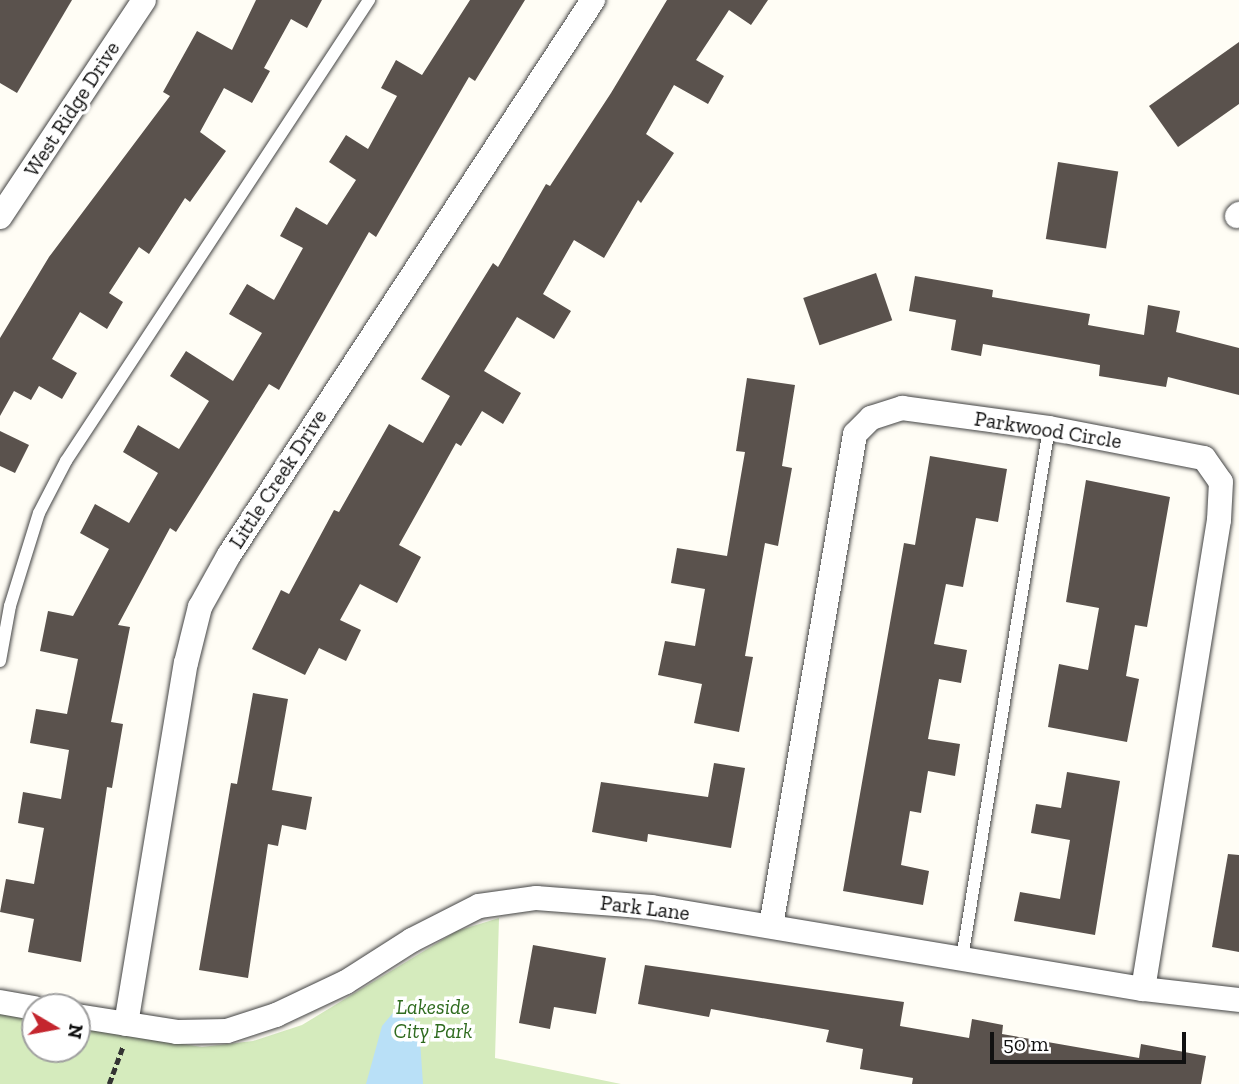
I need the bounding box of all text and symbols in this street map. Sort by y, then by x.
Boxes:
street label: West Ridge Drive [19,37,125,181]
street label: Little Creek Drive [224,405,332,553]
street label: Parkwood Circle [973,406,1123,454]
street label: Park Lane [599,890,691,926]
north arrow [21,993,91,1063]
park label: Lakeside City Park [394,994,472,1044]
scale bar [994,1018,1190,1062]
text: N [63,1022,88,1040]
text: 50 m [1003,1031,1049,1056]

